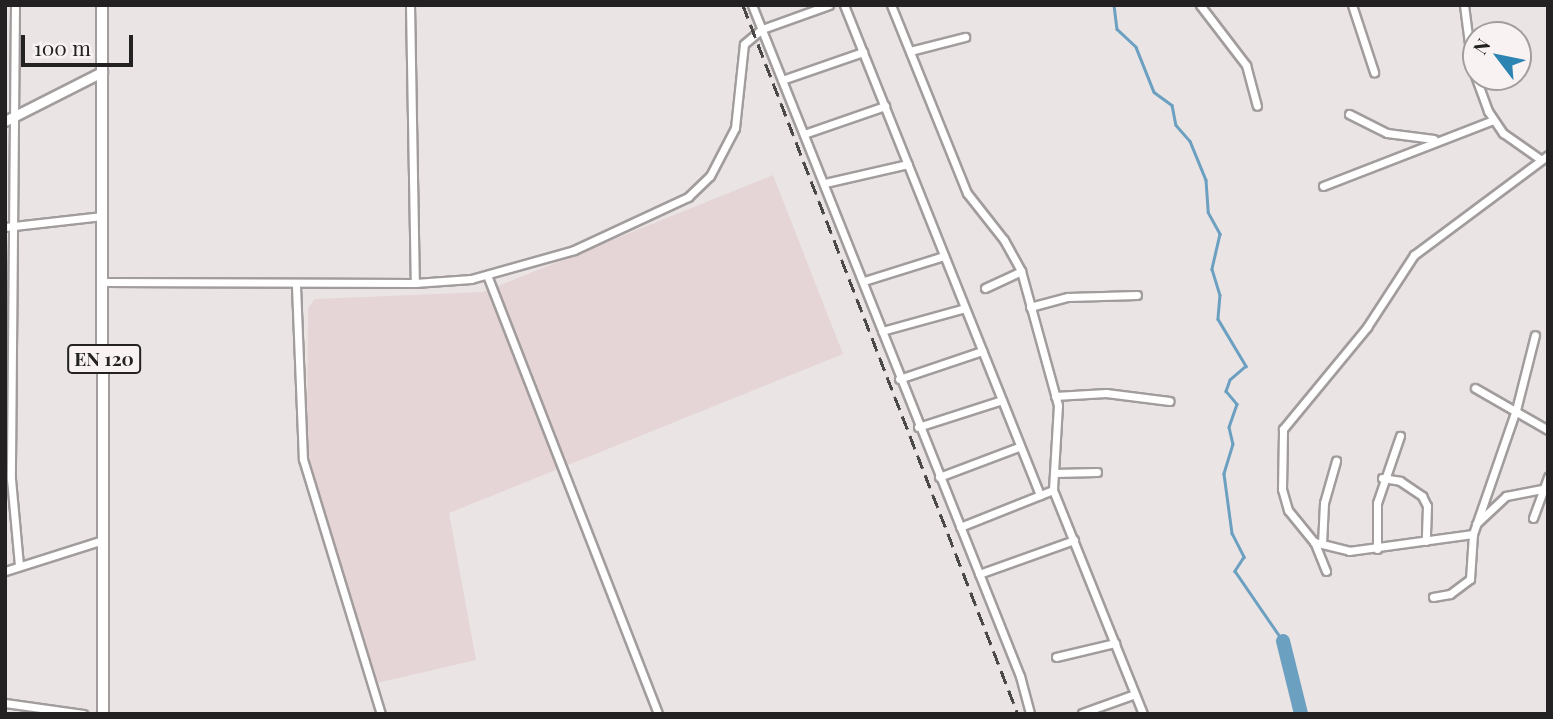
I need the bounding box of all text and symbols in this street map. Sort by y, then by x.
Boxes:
scale bar [24,21,136,65]
north arrow [1462,21,1532,91]
text: 100 m [34,33,91,61]
text: N [1466,33,1496,59]
road number: EN 120 [66,344,142,374]

